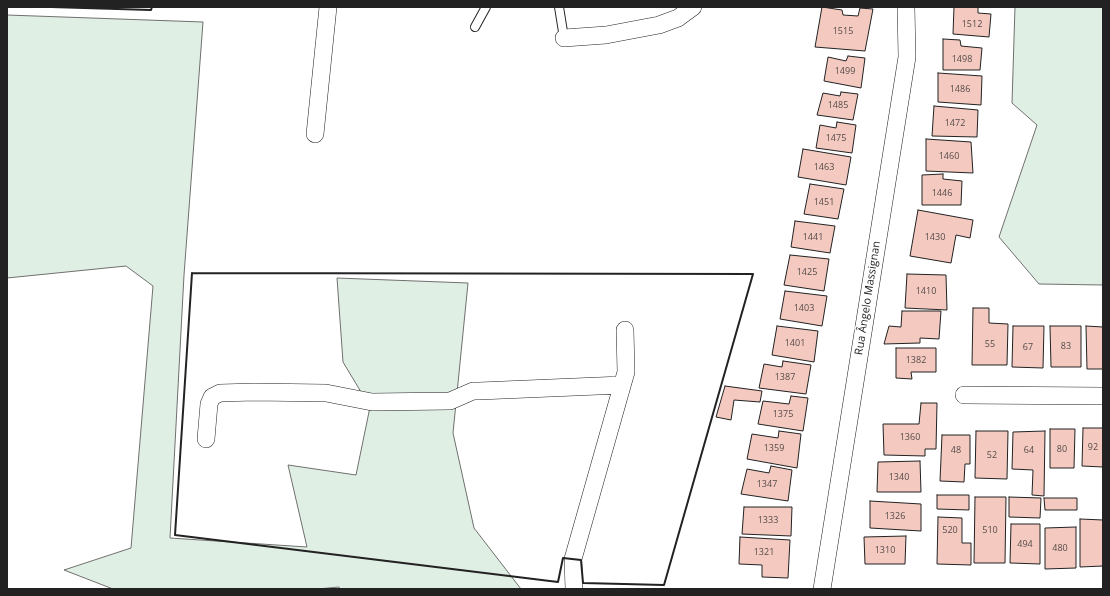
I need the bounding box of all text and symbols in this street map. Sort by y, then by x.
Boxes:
house number: 1512 [962,19,982,29]
house number: 1515 [833,26,853,36]
house number: 1498 [952,54,972,64]
house number: 1499 [835,66,855,76]
house number: 1486 [950,84,970,94]
house number: 1485 [828,100,848,110]
house number: 1472 [945,118,965,128]
house number: 1475 [826,133,846,143]
house number: 1460 [939,151,959,161]
house number: 1463 [814,162,834,172]
house number: 1446 [932,188,952,198]
house number: 1451 [814,197,834,207]
house number: 1441 [803,232,823,242]
house number: 1430 [925,232,945,242]
street label: Rua Ângelo Massignan [852,240,884,356]
house number: 1425 [797,267,817,277]
house number: 1410 [916,286,936,296]
house number: 1403 [794,303,814,313]
house number: 1401 [785,338,805,348]
house number: 55 [985,339,995,349]
house number: 83 [1061,341,1071,351]
house number: 67 [1023,342,1033,352]
house number: 1382 [906,355,926,365]
house number: 1387 [775,372,795,382]
house number: 1375 [773,409,793,419]
house number: 1360 [900,432,920,442]
house number: 92 [1088,442,1098,452]
house number: 1359 [764,443,784,453]
house number: 80 [1057,444,1067,454]
house number: 48 [951,445,961,455]
house number: 64 [1024,445,1034,455]
house number: 52 [987,450,997,460]
house number: 1340 [889,472,909,482]
house number: 1347 [757,479,777,489]
house number: 1326 [885,511,905,521]
house number: 1333 [758,515,778,525]
house number: 520 [942,525,958,535]
house number: 510 [982,525,998,535]
house number: 494 [1017,539,1033,549]
house number: 480 [1052,543,1068,553]
house number: 1310 [875,545,895,555]
house number: 1321 [754,547,774,557]

